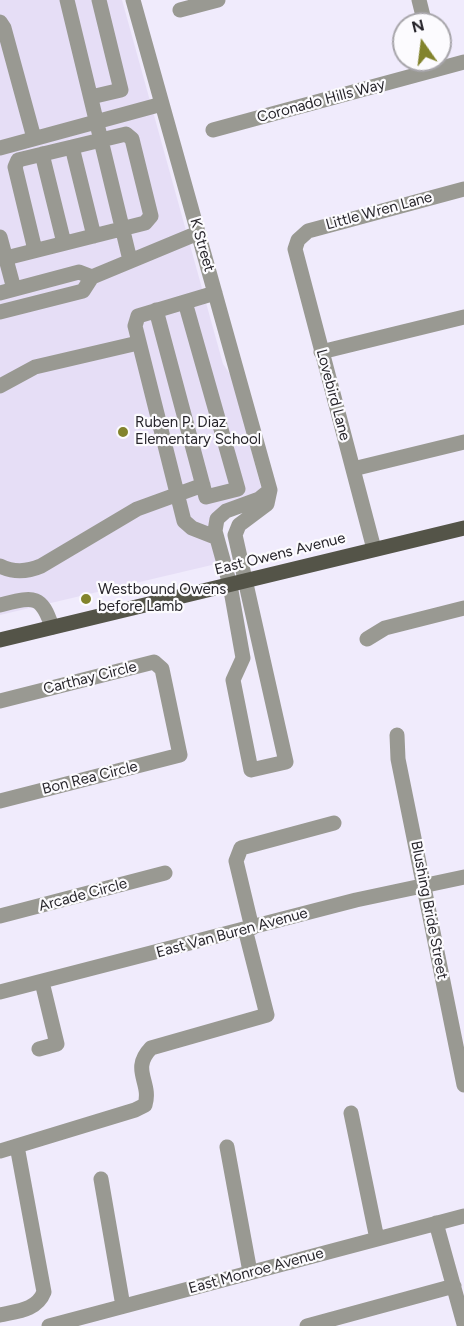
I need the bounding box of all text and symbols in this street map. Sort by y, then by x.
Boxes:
north arrow [392,12,452,72]
text: N [410,15,426,37]
street label: Coronado Hills Way [255,75,387,127]
street label: Little Wren Lane [324,188,434,234]
street label: K Street [186,216,218,274]
street label: Lovebird Lane [312,347,354,443]
place label: Ruben P. Diaz Elementary School [135,414,261,449]
marker: Ruben P. Diaz Elementary School [116,425,130,439]
street label: East Owens Avenue [213,529,347,579]
place label: Westbound Owens before Lamb [98,581,226,616]
marker: Westbound Owens before Lamb [79,592,93,606]
street label: Carthay Circle [41,658,139,698]
street label: Bon Rea Circle [40,757,140,799]
street label: Blushing Bride Street [407,839,451,981]
street label: Arcade Circle [37,875,129,915]
street label: East Van Buren Avenue [154,904,310,962]
street label: East Monroe Avenue [187,1244,325,1298]

